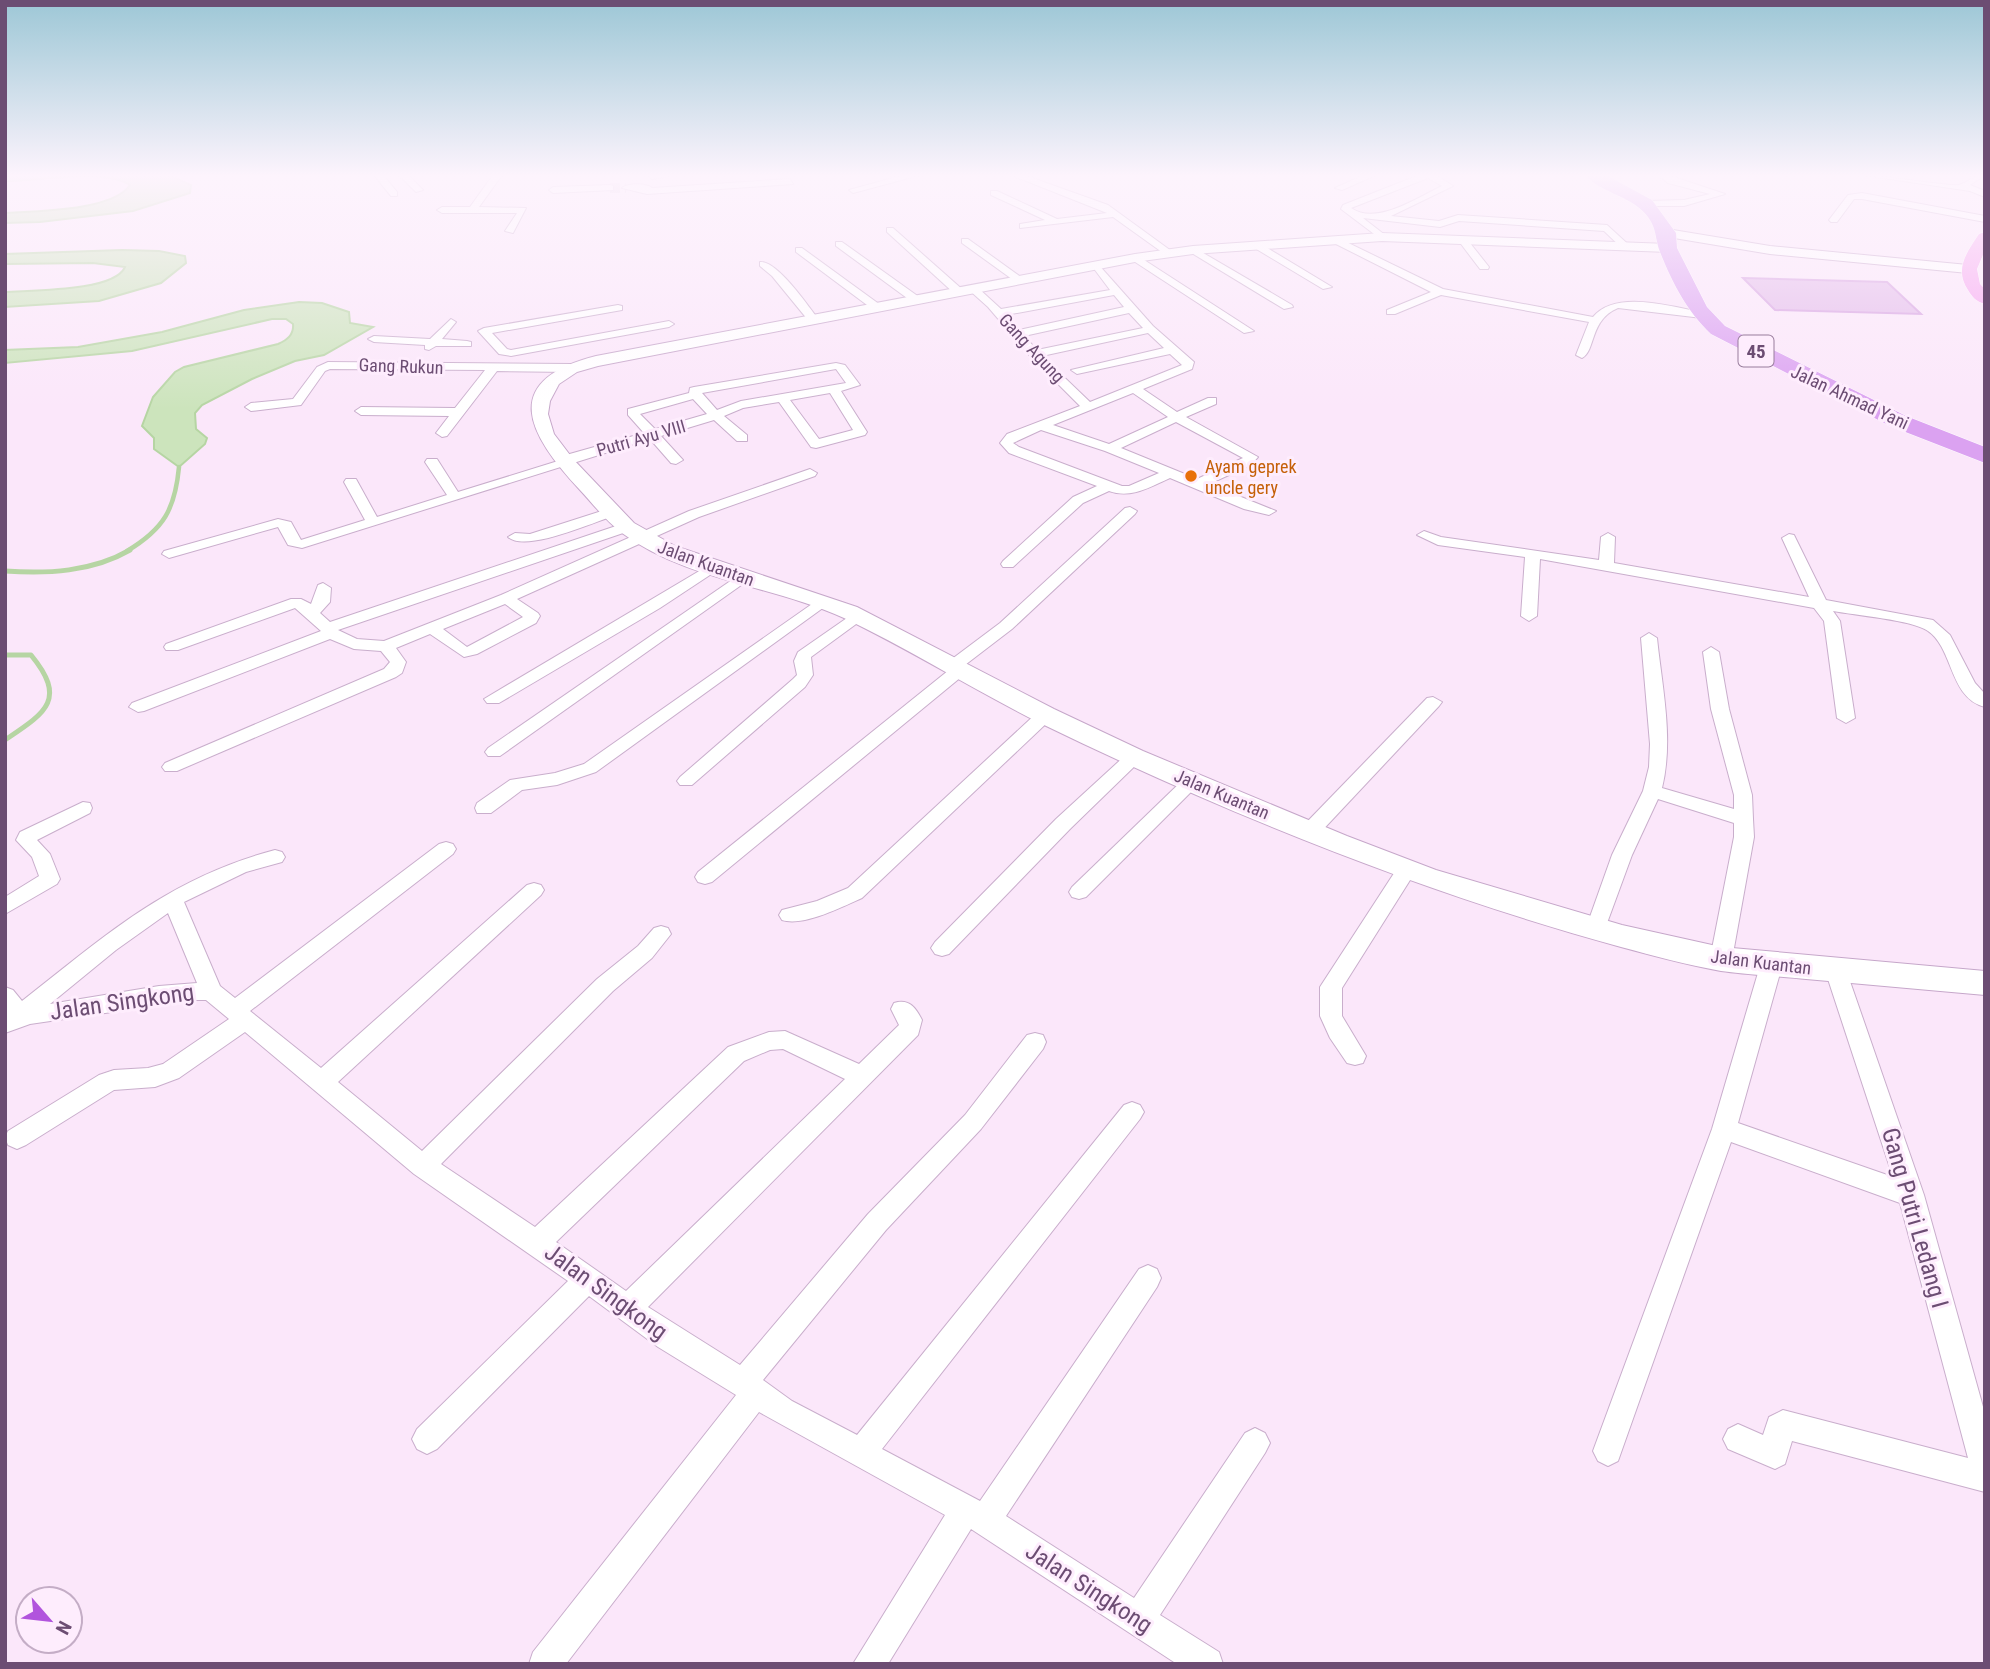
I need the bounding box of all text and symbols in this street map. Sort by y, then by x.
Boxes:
street label: Gang Agung [995,309,1069,387]
road number: 45 [1738,336,1774,366]
street label: Gang Rukun [358,354,444,378]
street label: Jalan Ahmad Yani [1788,361,1912,433]
street label: Putri Ayu VIII [594,415,688,461]
place label: Ayam geprek uncle gery [1205,456,1297,498]
marker: Ayam geprek uncle gery [1183,468,1199,484]
street label: Jalan Kuantan [655,536,757,590]
street label: Jalan Kuantan [1171,765,1273,823]
street label: Jalan Kuantan [1709,945,1813,979]
street label: Jalan Singkong [48,978,196,1026]
street label: Gang Putri Ledang I [1876,1125,1954,1311]
street label: Jalan Singkong [539,1238,673,1346]
street label: Jalan Singkong [1021,1537,1157,1639]
north arrow [14,1585,84,1655]
text: N [51,1617,76,1638]

